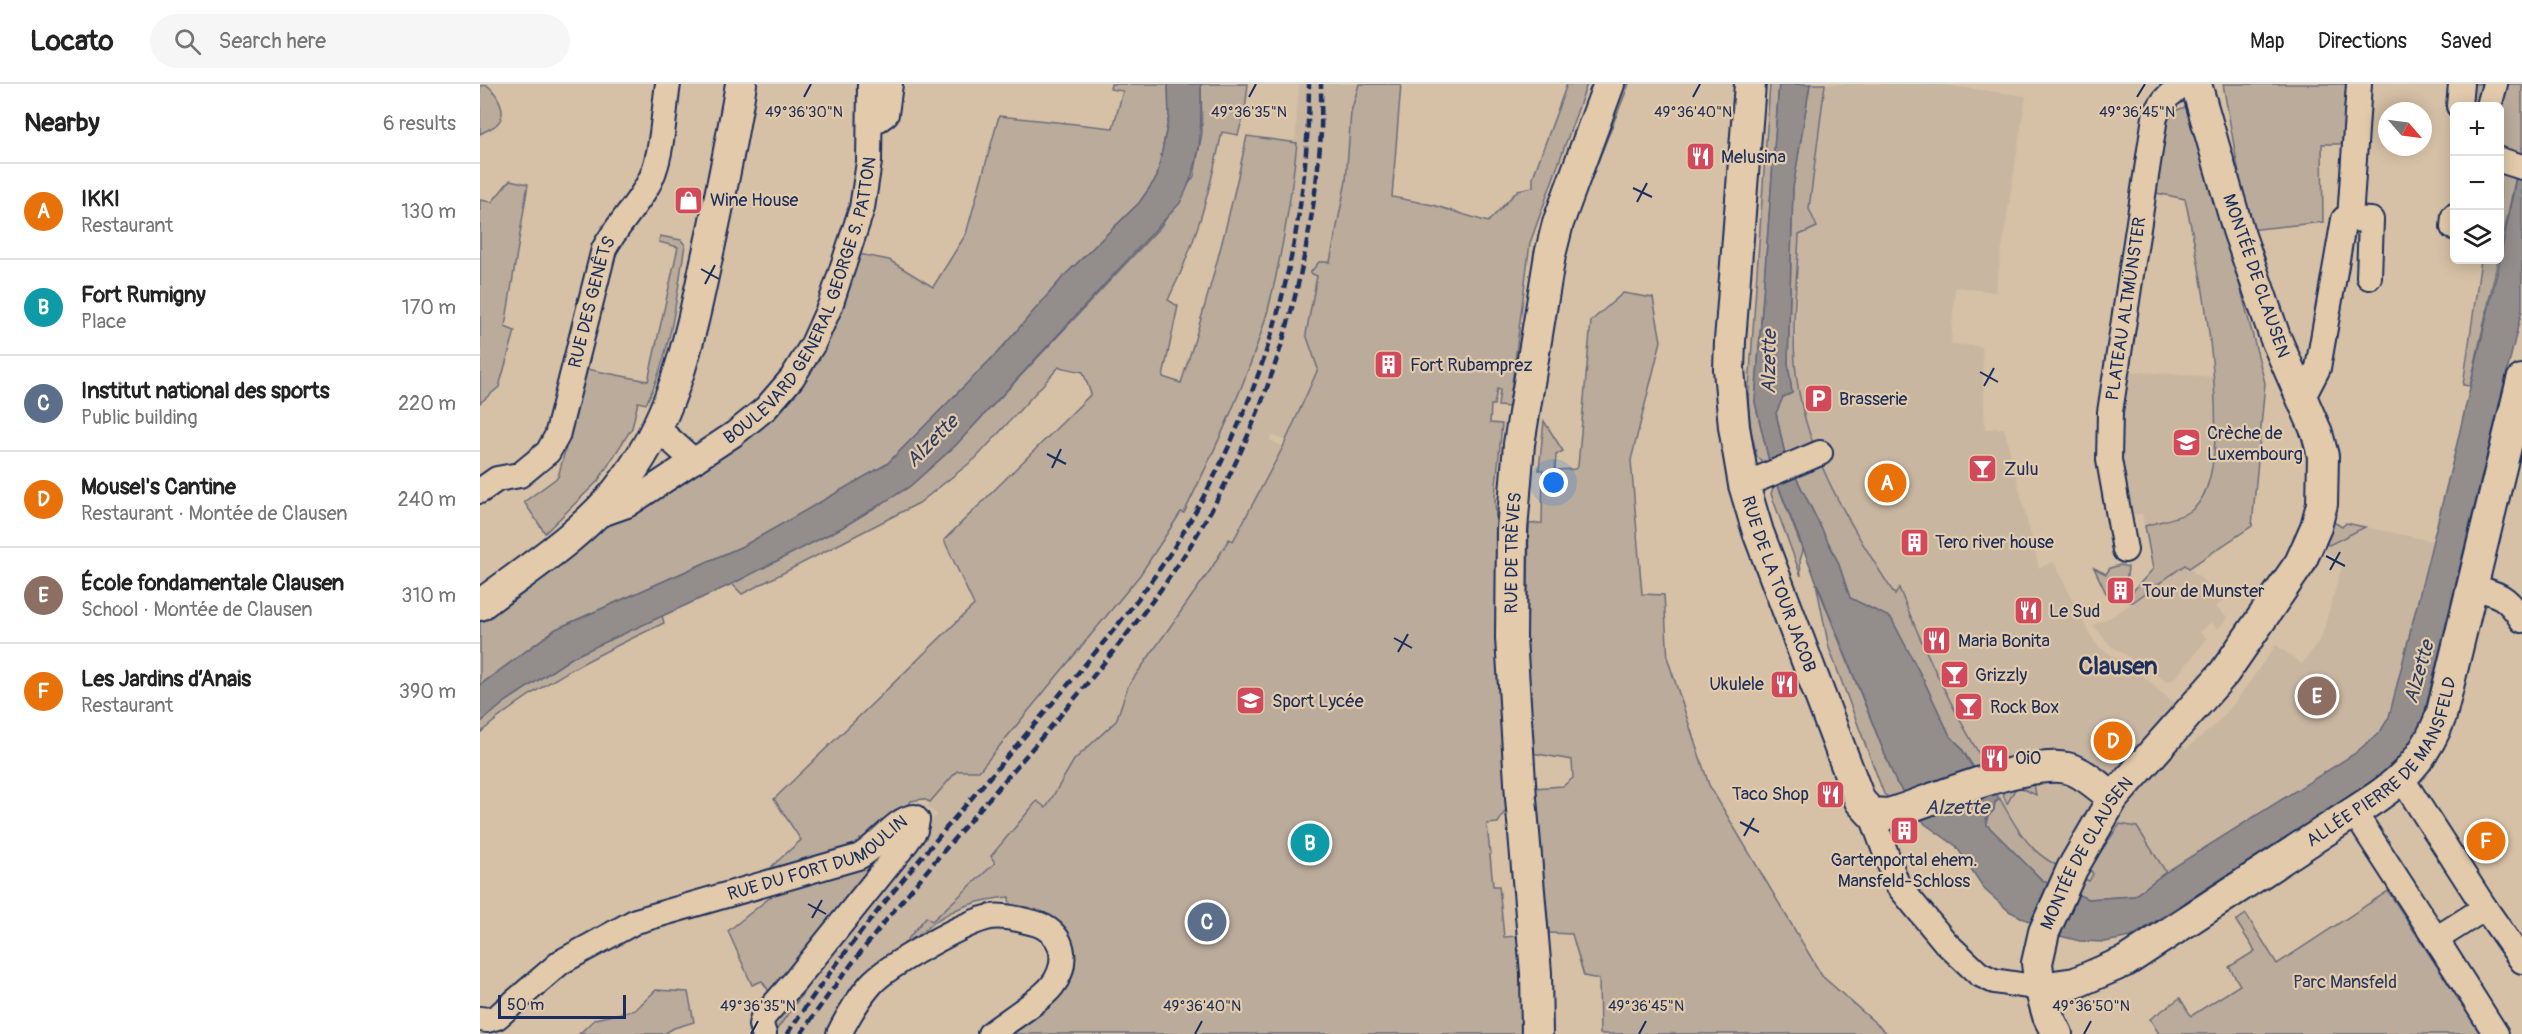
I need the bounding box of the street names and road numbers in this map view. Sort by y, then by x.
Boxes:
street label: BOULEVARD GENERAL GEORGE S. PATTON [719,155,881,449]
street label: MONTÉE DE CLAUSEN [2217,191,2295,361]
street label: PLATEAU ALTMÜNSTER [2100,215,2151,402]
street label: RUE DES GENÊTS [563,232,620,370]
street label: RUE DE TRÈVES [1500,491,1527,614]
street label: RUE DE LA TOUR JACOB [1736,493,1822,675]
street label: ALLÉE PIERRE DE MANSFELD [2293,666,2459,852]
street label: MONTÉE DE CLAUSEN [2035,772,2138,933]
street label: RUE DU FORT DUMOULIN [725,810,912,906]

